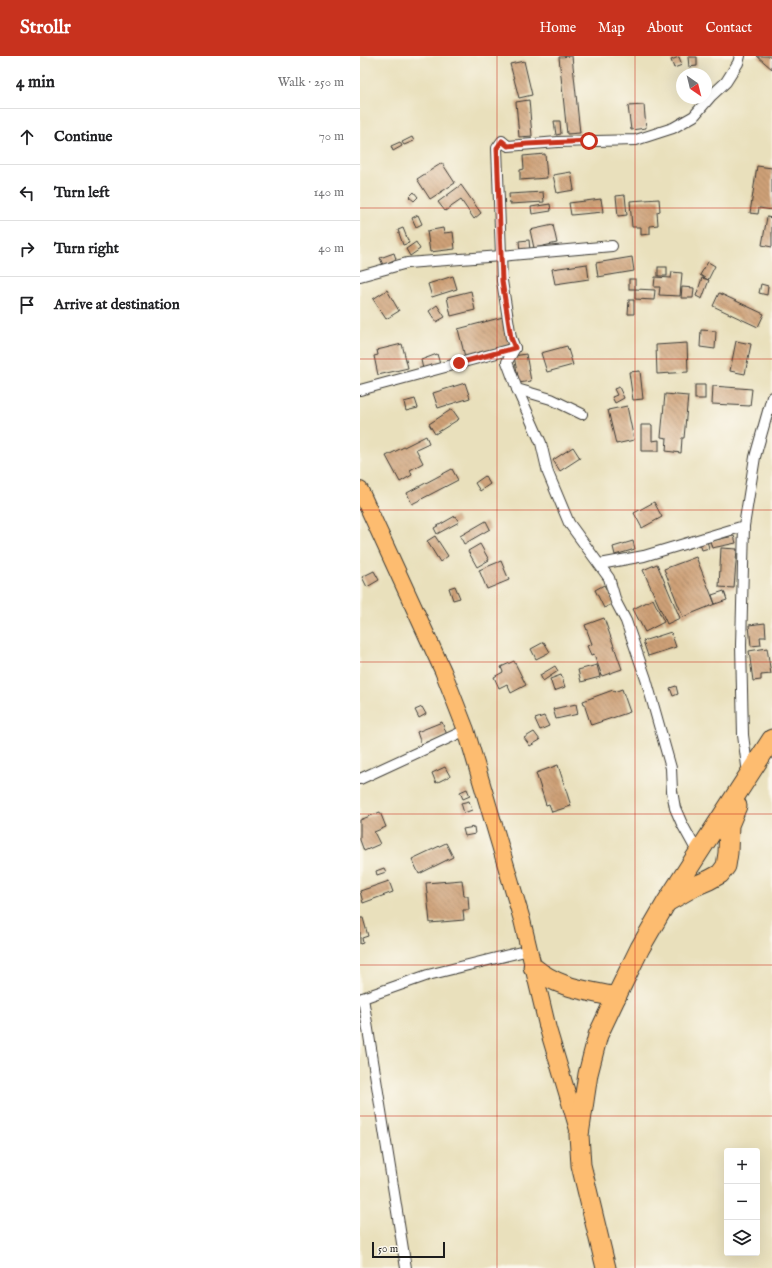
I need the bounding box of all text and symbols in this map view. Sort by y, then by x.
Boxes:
text: Strollr [20,16,71,40]
text: Home [540,19,576,37]
text: Map [598,19,625,37]
text: About [647,19,683,37]
text: Contact [705,19,752,37]
north arrow [676,68,712,104]
text: 4 min [16,72,55,93]
text: Walk · 250 m [278,74,344,91]
icon: ahead [16,126,38,148]
text: Continue [54,127,112,146]
text: 70 m [319,128,344,145]
route start [580,132,598,150]
icon: left [16,182,38,204]
text: Turn left [54,183,110,202]
text: 140 m [314,184,344,201]
icon: right [16,238,38,260]
text: Turn right [54,239,119,258]
text: 40 m [318,240,344,257]
icon: arrive [16,294,38,316]
text: Arrive at destination [54,295,180,314]
route end [450,354,468,372]
map controls [724,1148,760,1256]
button: + [724,1148,760,1184]
button: − [724,1184,760,1220]
button: layers [724,1220,760,1256]
scale bar [372,1240,445,1259]
text: 50 m [378,1242,398,1256]

